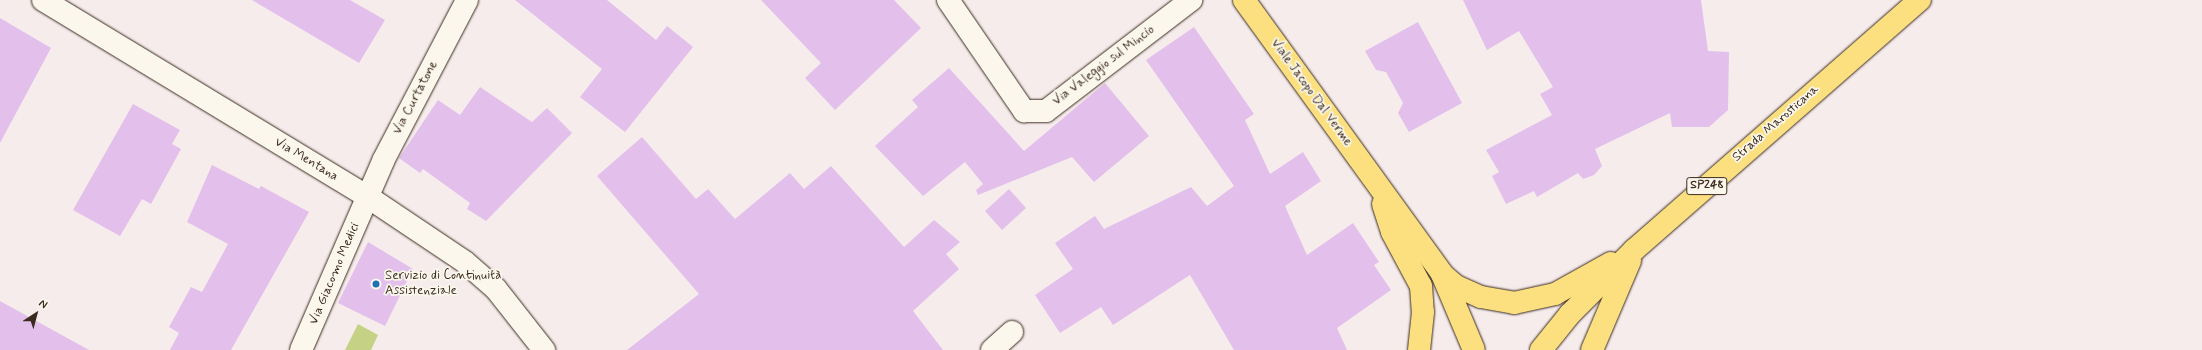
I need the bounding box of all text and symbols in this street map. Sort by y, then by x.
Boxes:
street label: Via Valeggio sul Mincio [1050,23,1158,109]
street label: Viale Jacopo Dal Verme [1266,35,1356,151]
street label: Via Curtatone [390,59,442,137]
street label: Strada Marosticana [1730,83,1822,165]
street label: Via Mentana [271,135,341,185]
road number: SP248 [1686,176,1728,196]
street label: Via Giacomo Medici [307,221,363,327]
place label: Servizio di Continuità Assistenziale [385,269,501,300]
marker: Servizio di Continuità Assistenziale [370,278,382,290]
north arrow [16,294,56,334]
text: N [36,296,50,312]

